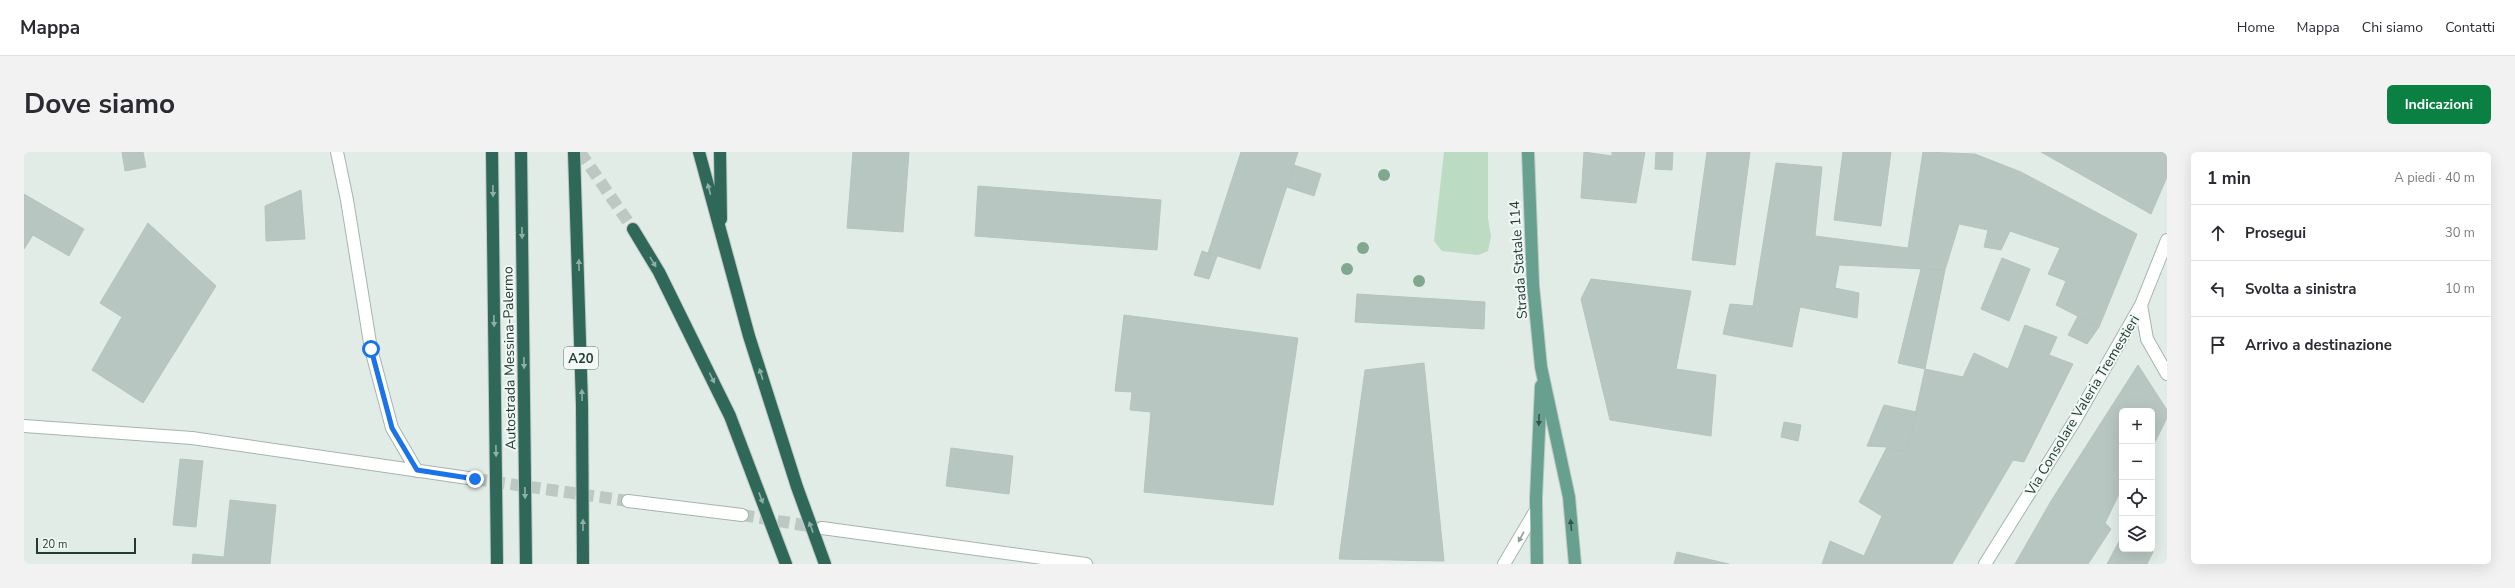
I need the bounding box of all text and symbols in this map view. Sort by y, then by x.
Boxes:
text: Mappa [20,15,80,41]
text: Home [2237,18,2275,37]
text: Mappa [2297,18,2340,37]
text: Chi siamo [2362,18,2423,37]
text: Contatti [2445,18,2495,37]
text: Dove siamo [24,85,175,123]
button: Indicazioni [2387,85,2491,124]
text: 1 min [2207,167,2251,190]
text: A piedi · 40 m [2394,169,2475,187]
one-way arrow [705,182,711,195]
one-way arrow [490,185,496,198]
street label: Strada Statale 114 [1505,200,1532,320]
icon: ahead [2207,222,2229,244]
text: Prosegui [2245,223,2306,243]
text: 30 m [2445,224,2475,242]
one-way arrow [519,227,526,239]
one-way arrow [649,257,657,267]
one-way arrow [576,258,582,271]
street label: Autostrada Messina-Palermo [498,266,521,450]
icon: left [2207,278,2229,300]
text: Svolta a sinistra [2245,279,2356,299]
text: 10 m [2445,280,2475,298]
street label: Via Consolare Valeria Tremestieri [2020,311,2144,500]
one-way arrow [491,315,497,328]
icon: arrive [2207,334,2229,356]
text: Arrivo a destinazione [2245,335,2392,355]
route start [362,340,380,358]
road number: A20 [564,347,598,369]
one-way arrow [521,357,527,370]
one-way arrow [758,368,764,380]
one-way arrow [709,372,715,384]
one-way arrow [579,388,585,401]
map controls [2119,408,2155,552]
button: + [2119,408,2155,444]
one-way arrow [1536,414,1543,426]
button: − [2119,444,2155,480]
one-way arrow [492,445,499,457]
route end [466,470,484,488]
button: locate [2119,480,2155,516]
one-way arrow [522,487,528,500]
one-way arrow [759,493,765,505]
button: layers [2119,516,2155,552]
one-way arrow [580,518,586,531]
one-way arrow [1568,519,1575,531]
one-way arrow [808,521,814,533]
one-way arrow [1518,532,1524,543]
scale bar [36,536,136,555]
text: 20 m [42,537,67,552]

